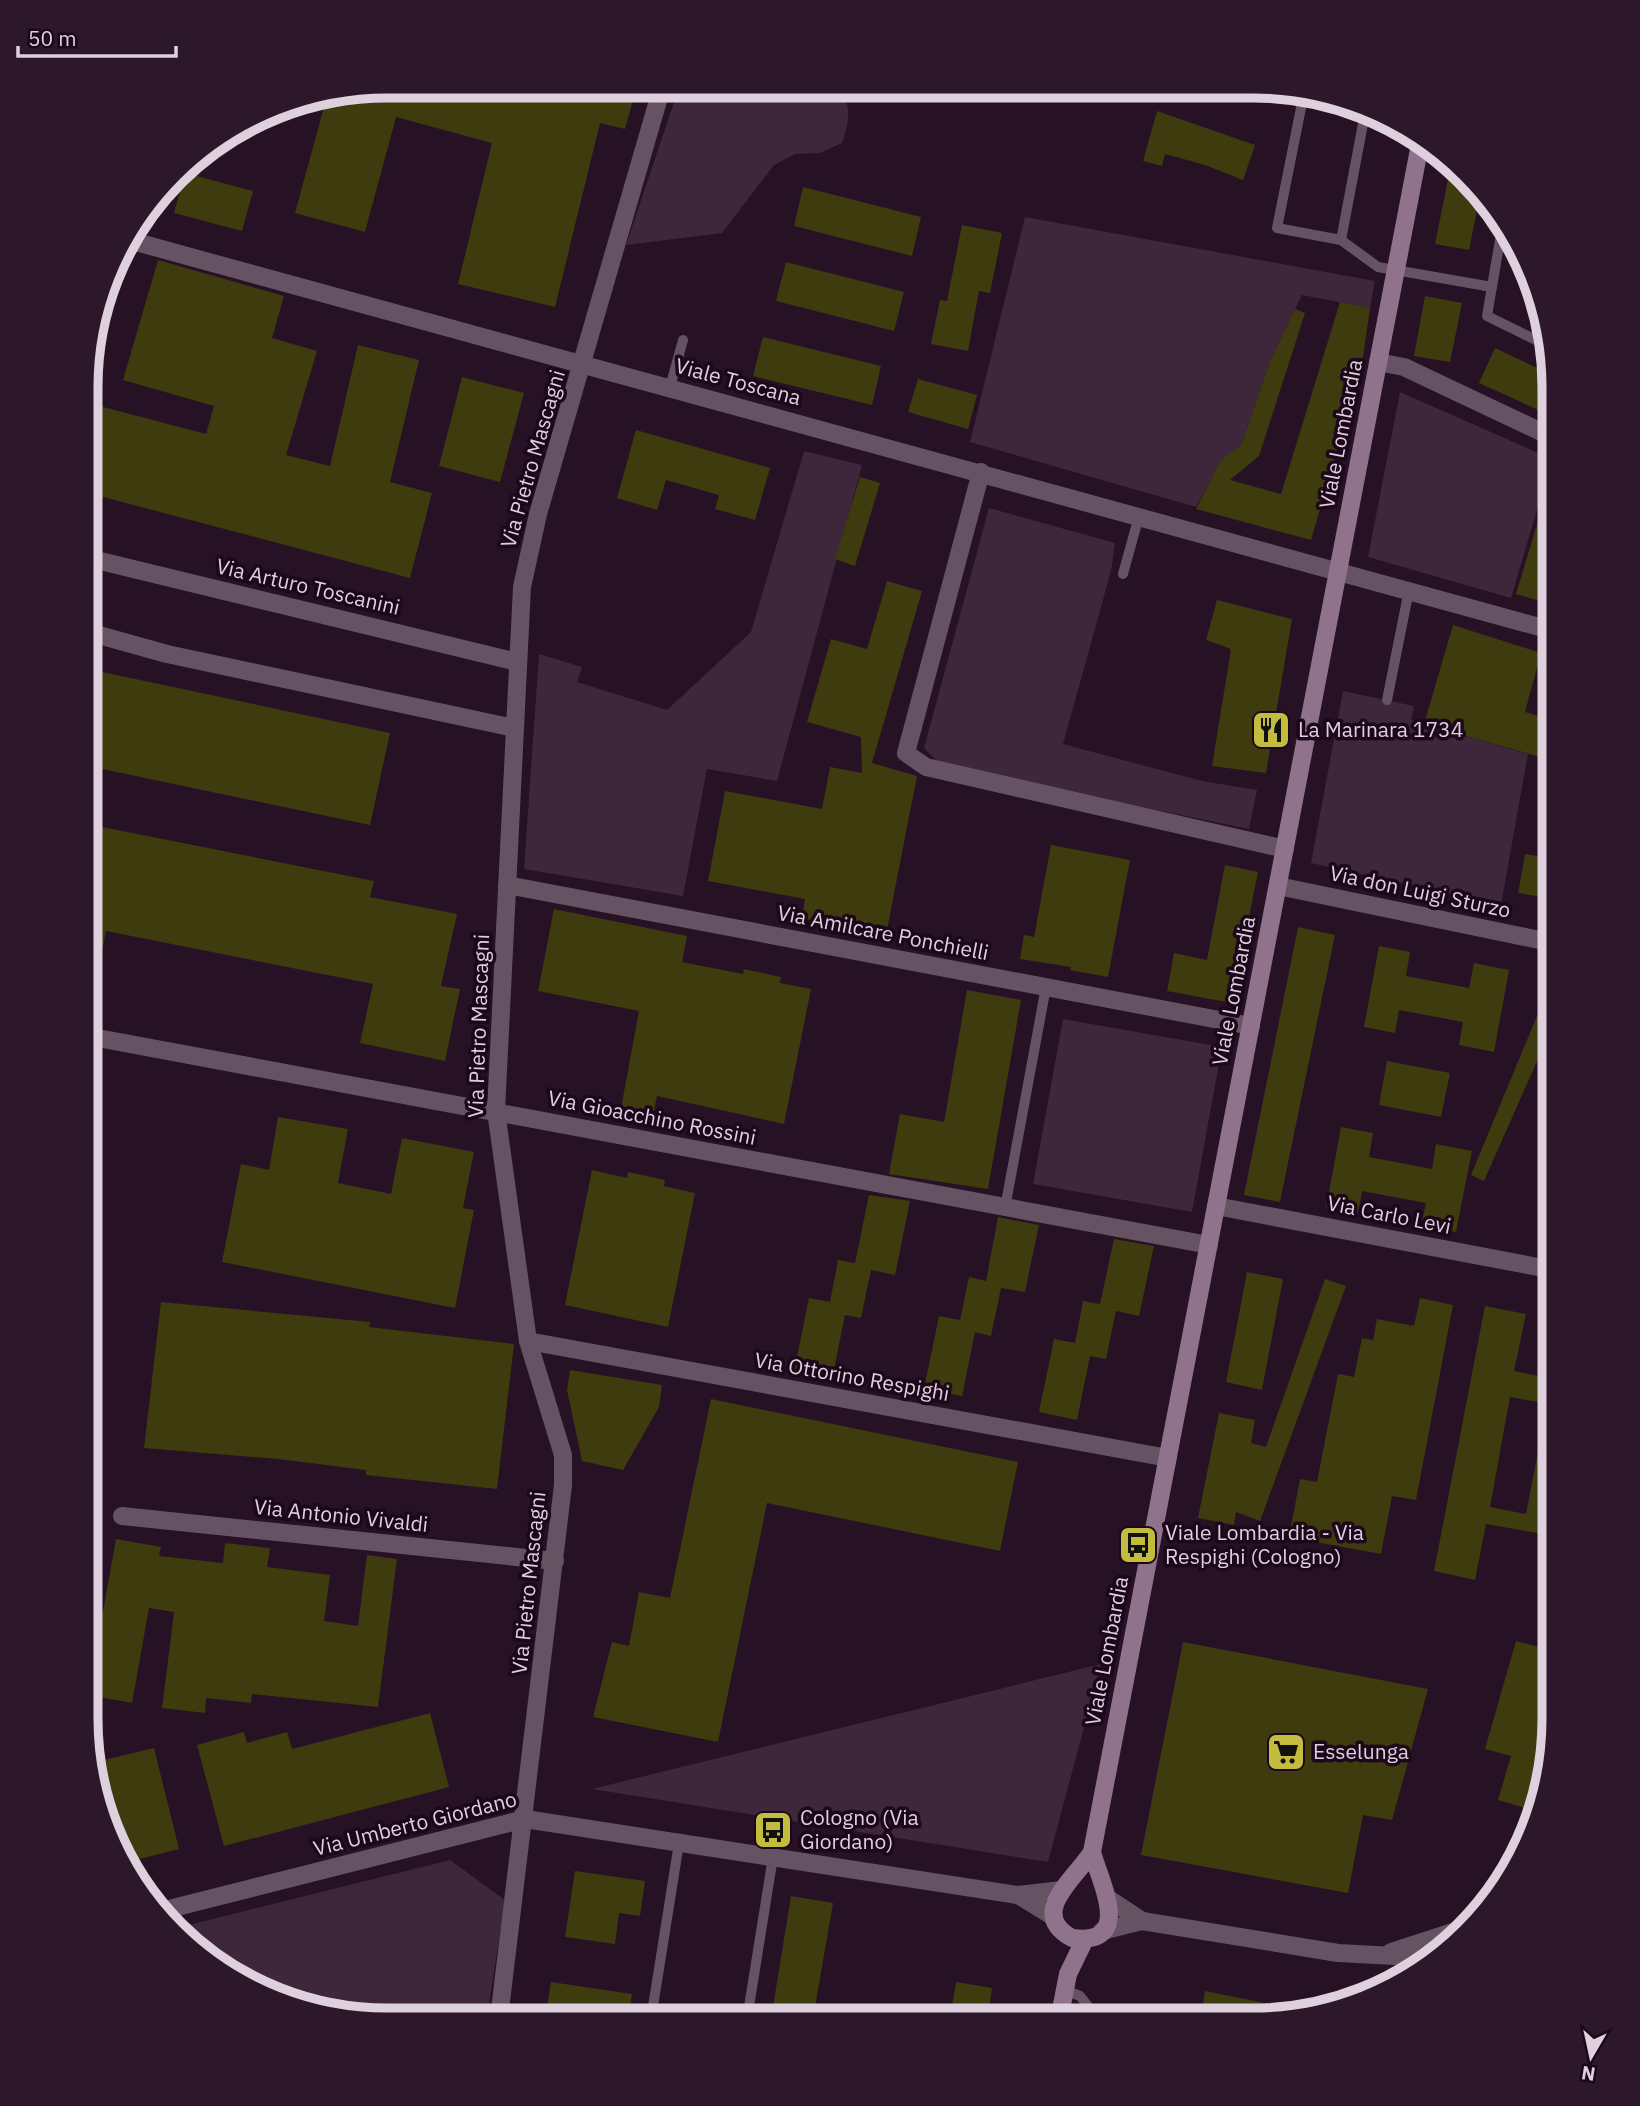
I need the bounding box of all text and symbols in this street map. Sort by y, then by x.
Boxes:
scale bar [18,14,175,58]
text: 50 m [28,24,77,52]
street label: Viale Toscana [672,351,804,411]
street label: Viale Lombardia [1312,357,1368,511]
street label: Via Pietro Mascagni [493,366,571,551]
street label: Via Arturo Toscanini [214,551,403,621]
restaurant icon: La Marinara 1734 [1250,709,1292,751]
place label: La Marinara 1734 [1298,715,1463,743]
street label: Via don Luigi Sturzo [1327,858,1513,924]
street label: Via Amilcare Ponchielli [775,898,991,966]
street label: Viale Lombardia [1205,914,1261,1068]
street label: Via Pietro Mascagni [461,934,495,1118]
street label: Via Gioacchino Rossini [546,1083,759,1151]
street label: Via Carlo Levi [1325,1188,1454,1240]
street label: Via Ottorino Respighi [753,1345,952,1407]
street label: Via Pietro Mascagni [504,1490,552,1676]
street label: Via Antonio Vivaldi [253,1492,430,1538]
place label: Viale Lombardia - Via Respighi (Cologno) [1165,1518,1364,1570]
bus stop icon: Viale Lombardia - Via Respighi (Cologno) [1117,1524,1159,1566]
street label: Viale Lombardia [1078,1574,1134,1728]
supermarket icon: Esselunga [1265,1731,1307,1773]
place label: Esselunga [1313,1737,1409,1765]
street label: Via Umberto Giordano [310,1784,519,1862]
place label: Cologno (Via Giordano) [800,1803,919,1855]
bus stop icon: Cologno (Via Giordano) [752,1809,794,1851]
north arrow [1556,2022,1626,2092]
text: N [1580,2061,1597,2087]

